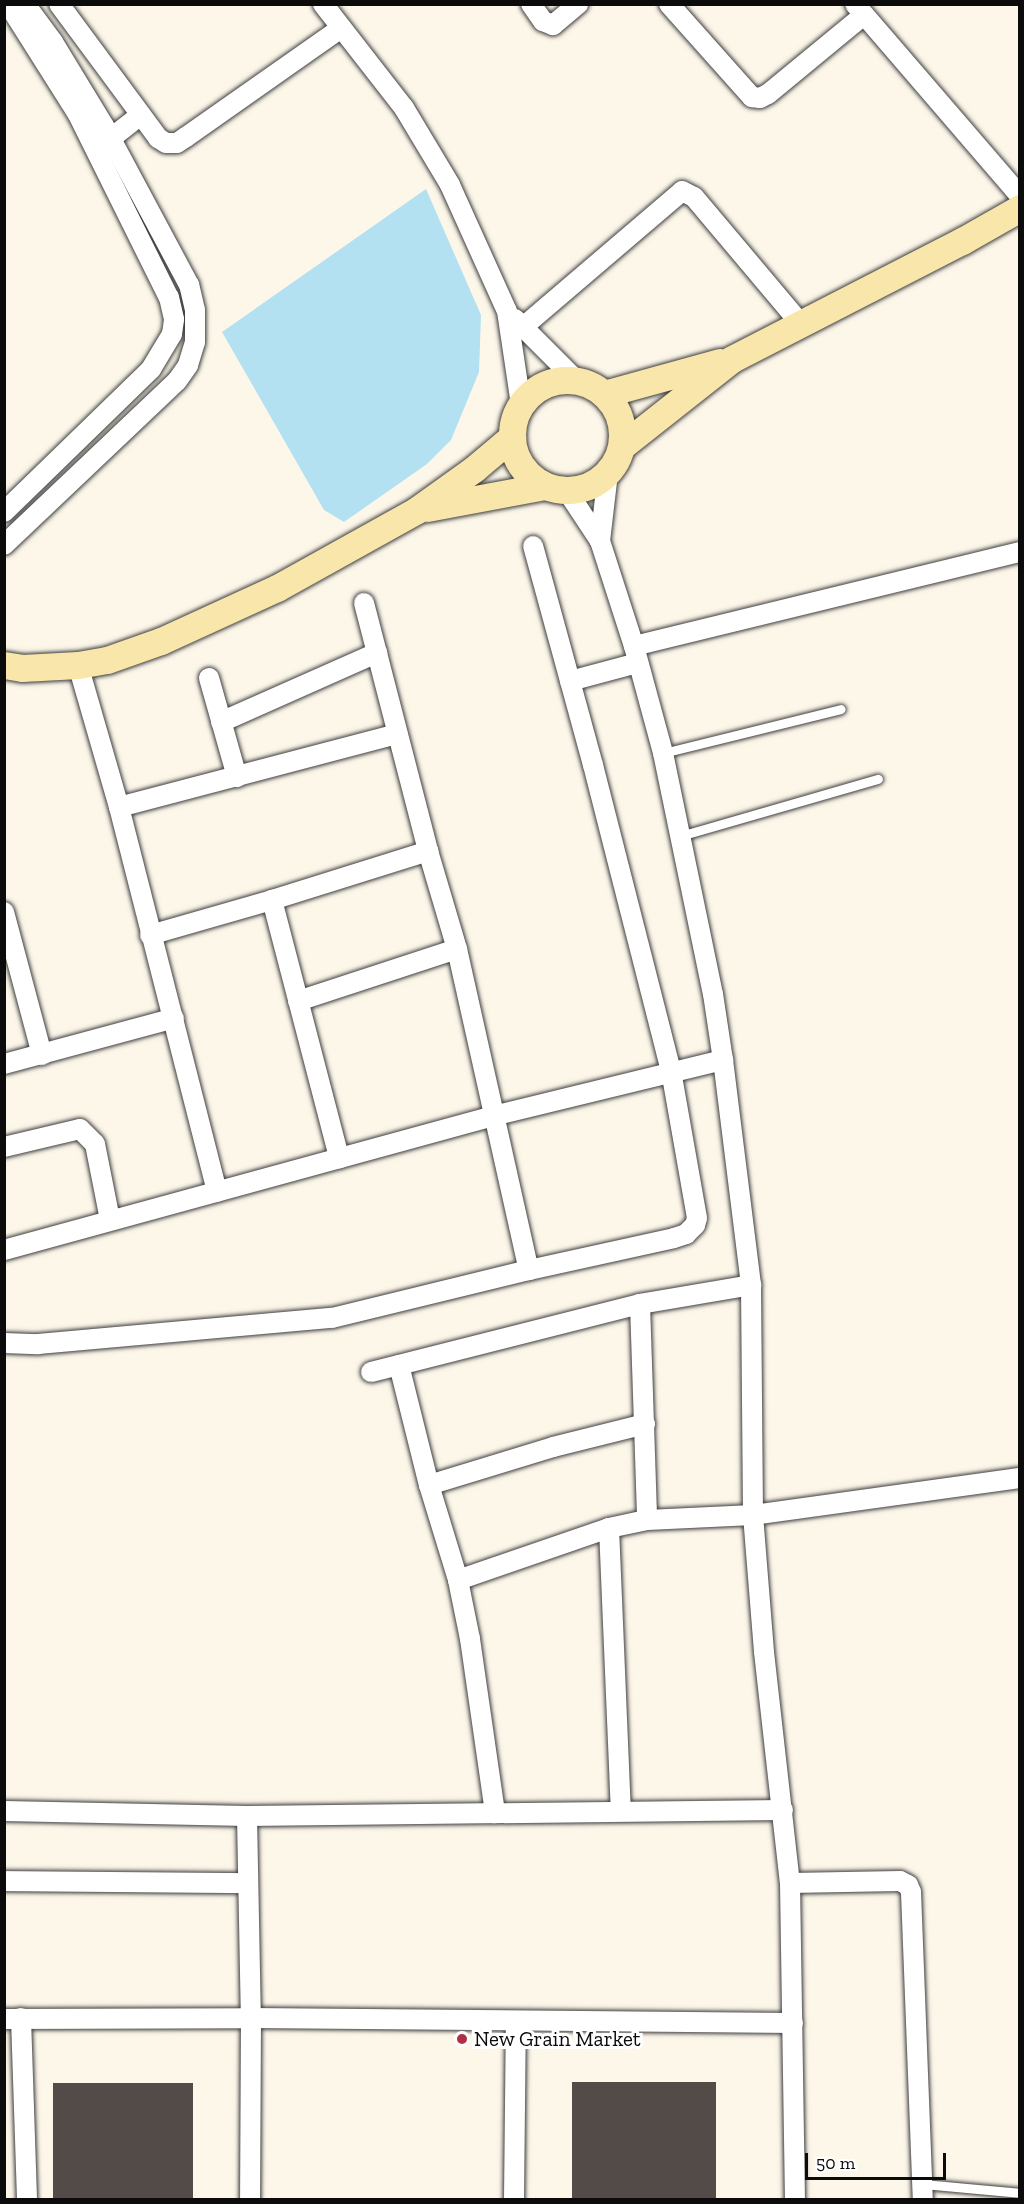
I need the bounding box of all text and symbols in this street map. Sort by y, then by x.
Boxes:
place label: New Grain Market [474,2026,641,2052]
marker: New Grain Market [455,2032,469,2046]
scale bar [808,2141,949,2179]
text: 50 m [816,2152,855,2174]

